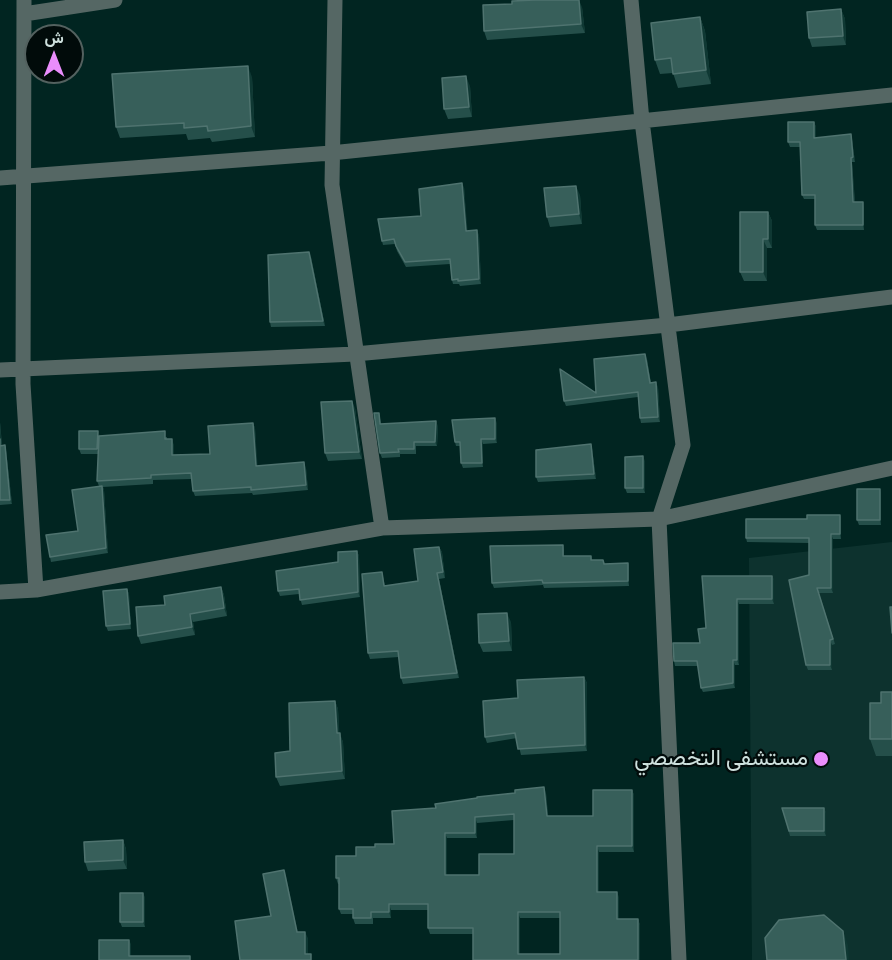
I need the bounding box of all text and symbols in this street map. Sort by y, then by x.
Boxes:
north arrow [24,24,84,84]
text: ش [44,28,64,47]
place label: مستشفى التخصصي [634,746,808,772]
marker: مستشفى التخصصي [812,750,830,768]

